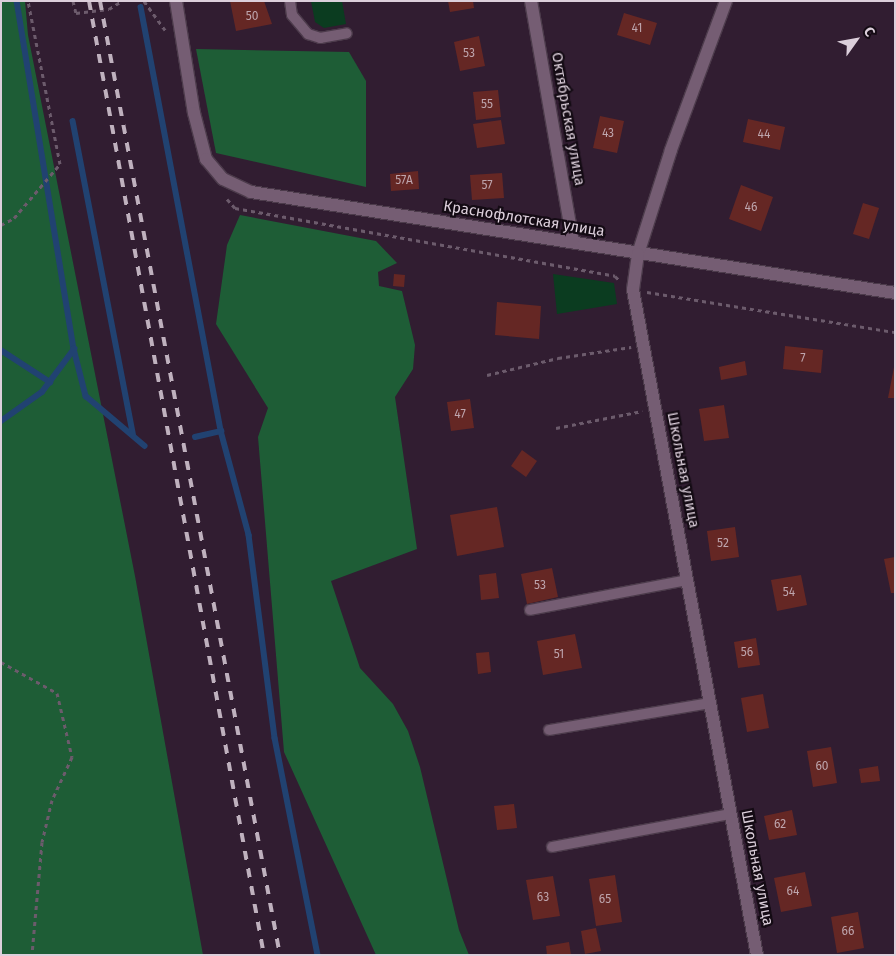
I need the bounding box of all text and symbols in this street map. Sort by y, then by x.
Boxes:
house number: 50 [246,10,258,24]
north arrow [831,15,881,65]
house number: 41 [632,22,642,36]
text: С [860,24,878,40]
house number: 53 [463,47,475,61]
street label: Октябрьская улица [547,51,589,187]
house number: 55 [481,98,493,112]
house number: 43 [602,127,614,141]
house number: 44 [758,128,770,142]
house number: 57А [395,174,413,188]
house number: 57 [481,179,493,193]
street label: Краснофлотская улица [442,197,606,241]
house number: 46 [745,201,757,215]
house number: 7 [800,352,806,366]
house number: 47 [454,408,466,422]
street label: Школьная улица [663,411,703,529]
house number: 52 [717,537,729,551]
house number: 53 [534,579,546,593]
house number: 54 [783,586,795,600]
house number: 56 [741,646,753,660]
house number: 51 [554,648,564,662]
house number: 60 [815,760,829,774]
street label: Школьная улица [737,809,777,927]
house number: 62 [774,818,786,832]
house number: 64 [787,885,799,899]
house number: 63 [537,891,549,905]
house number: 65 [599,893,611,907]
house number: 66 [842,925,854,939]

